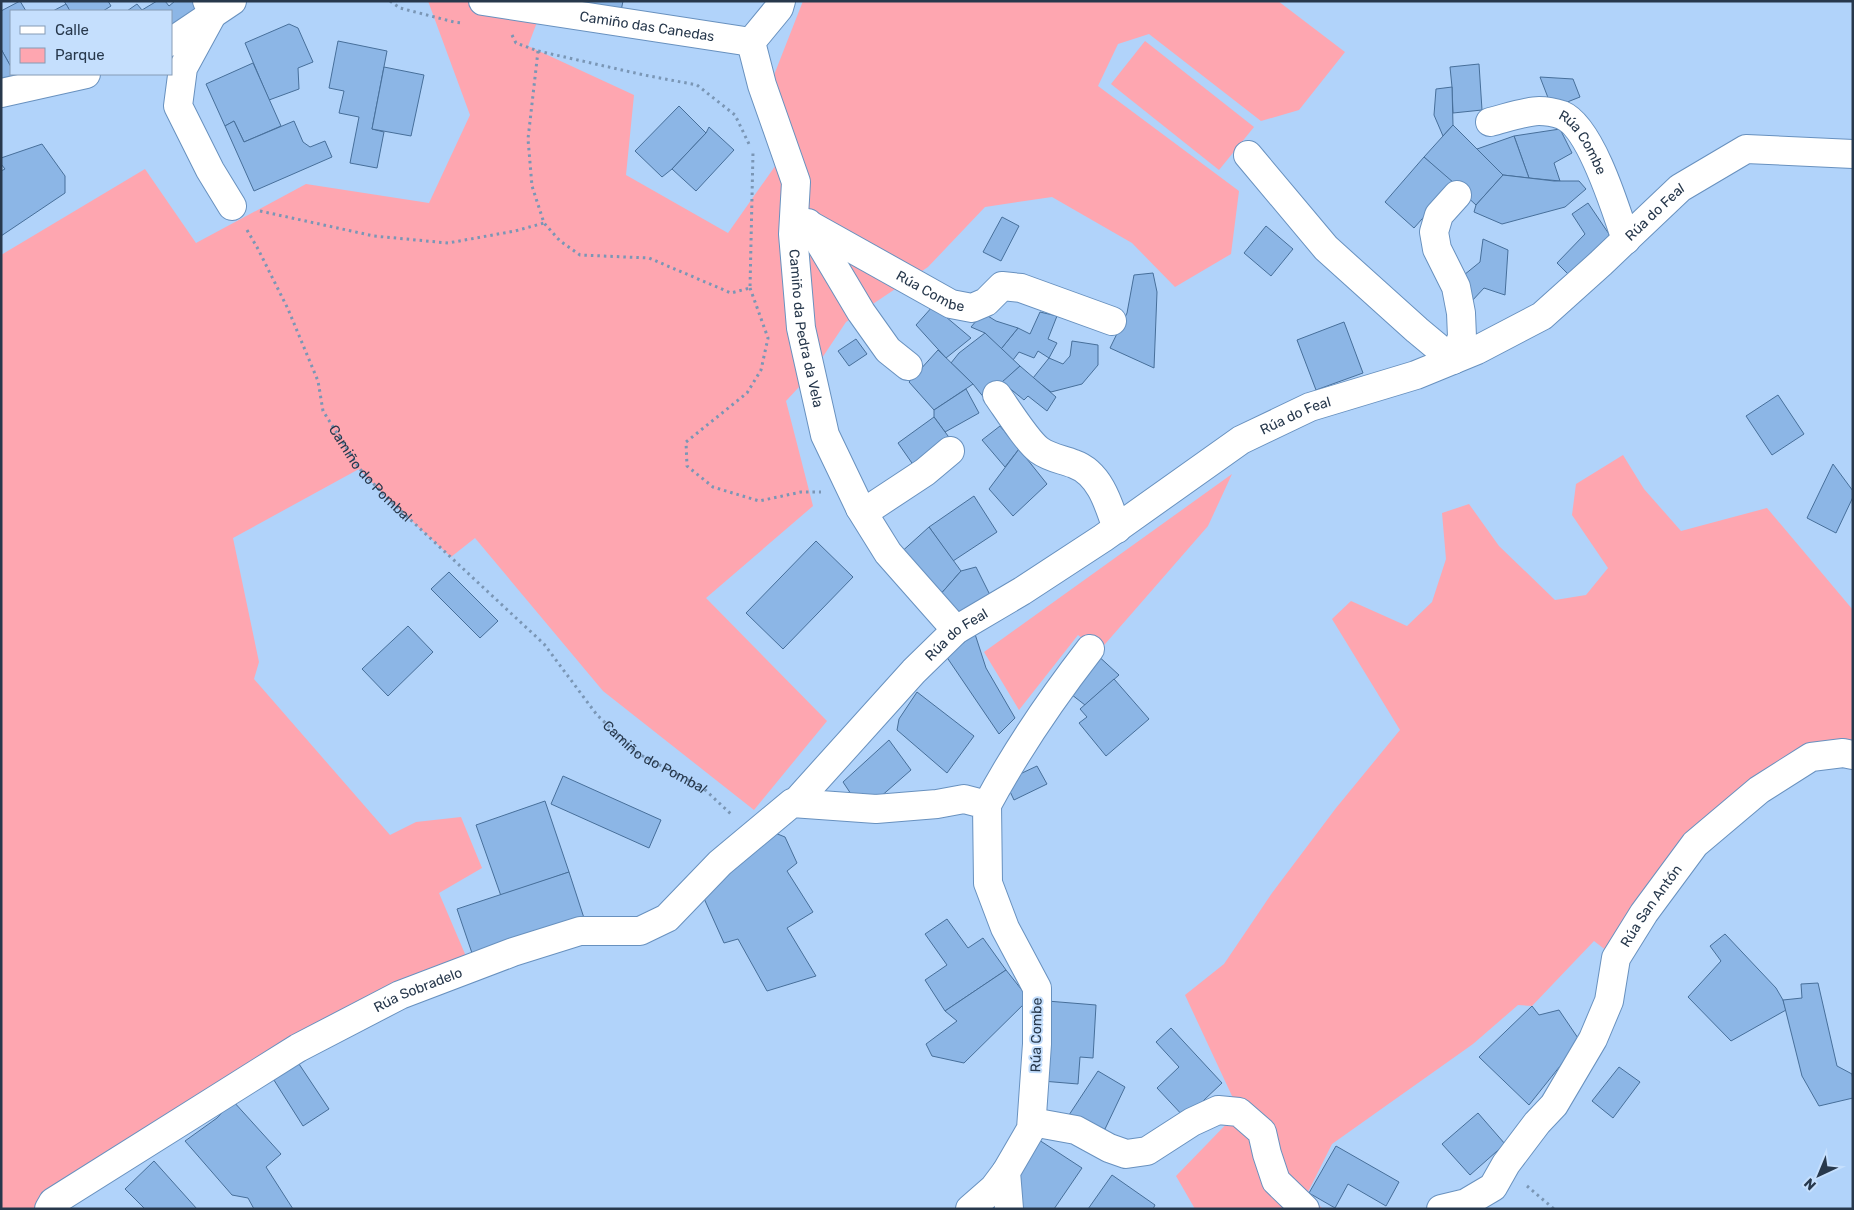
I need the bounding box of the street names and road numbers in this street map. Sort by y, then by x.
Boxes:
street label: Camiño das Canedas [578,8,716,45]
street label: Rúa Combe [1556,107,1610,177]
street label: Rúa do Feal [1622,180,1687,245]
street label: Camiño da Pedra da Vela [785,248,827,409]
street label: Rúa Combe [893,267,966,315]
street label: Rúa do Feal [1257,393,1333,439]
street label: Camiño do Pombal [325,422,415,526]
street label: Rúa do Feal [922,605,991,665]
street label: Camiño do Pombal [599,717,711,797]
street label: Rúa San Antón [1617,861,1686,950]
street label: Rúa Sobradelo [371,964,465,1016]
street label: Rúa Combe [1027,997,1046,1073]

